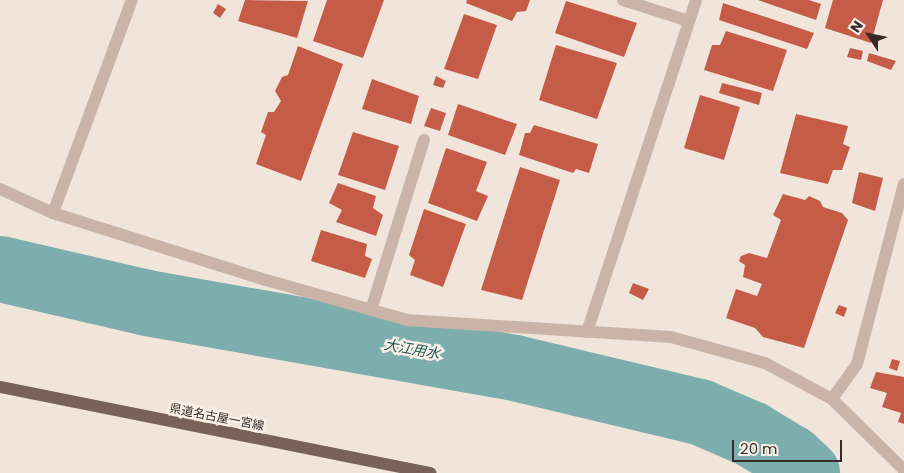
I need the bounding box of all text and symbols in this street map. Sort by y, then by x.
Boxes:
north arrow [844,10,894,60]
text: N [845,17,868,37]
water label: 大江用水 [383,336,441,362]
street label: 県道名古屋一宮線 [169,401,265,433]
scale bar [734,430,844,462]
text: 20 m [740,438,778,459]

